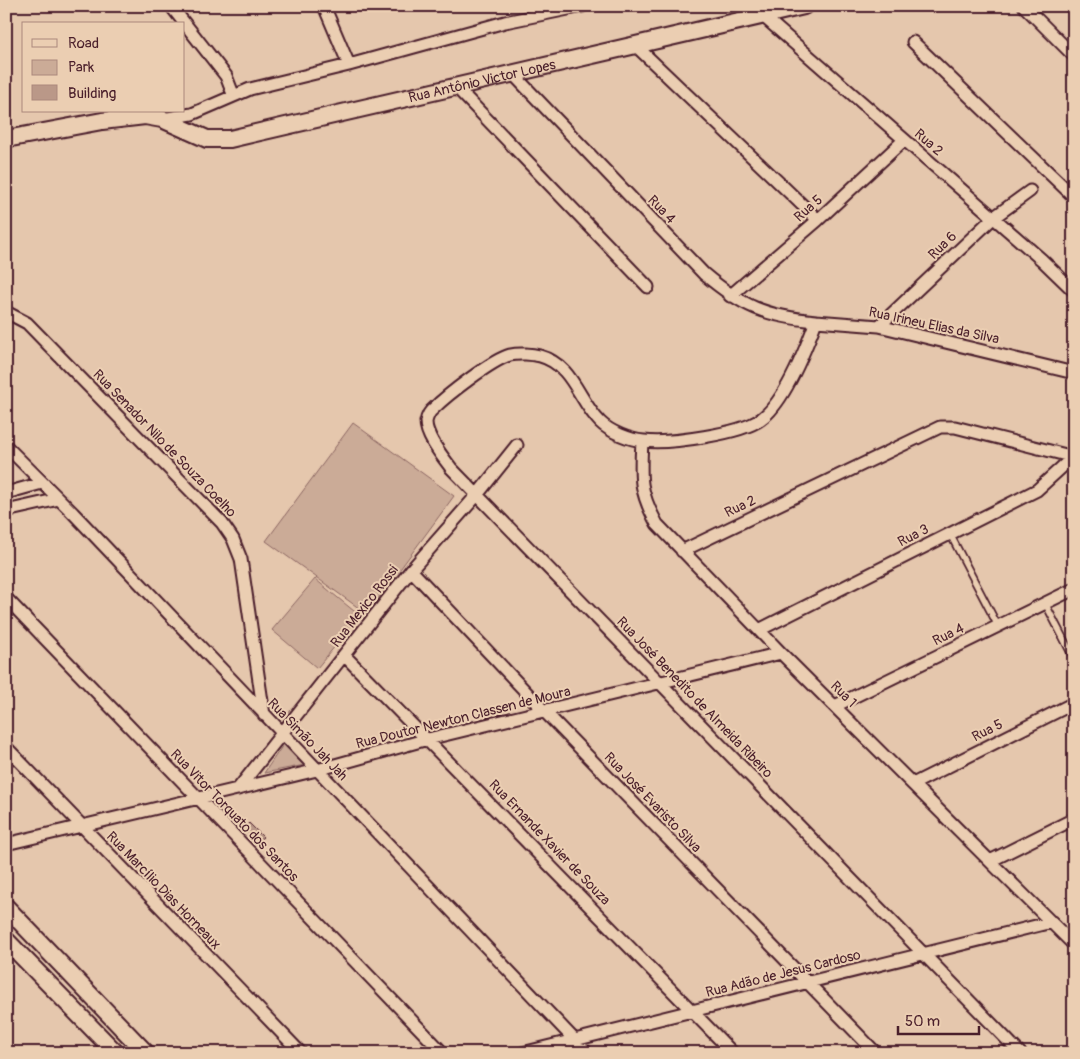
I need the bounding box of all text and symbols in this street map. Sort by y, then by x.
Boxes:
legend [22,22,185,112]
text: Road [68,34,99,53]
street label: Rua Antônio Victor Lopes [407,56,558,106]
text: Park [68,58,95,77]
text: Building [68,84,116,103]
street label: Rua 2 [911,125,947,160]
street label: Rua 5 [791,191,826,225]
street label: Rua 4 [644,192,679,227]
street label: Rua 6 [925,228,960,263]
street label: Rua Irineu Elias da Silva [867,303,1001,348]
street label: Rua Senador Nilo de Souza Coelho [89,366,240,521]
street label: Rua 2 [722,492,759,521]
street label: Rua 3 [895,520,932,550]
street label: Rua Mexico Rossi [327,561,402,651]
street label: Rua José Benedito de Almeida Ribeiro [613,613,777,782]
street label: Rua 4 [930,620,967,649]
street label: Rua 1 [827,678,860,711]
street label: Rua Doutor Newton Classen de Moura [354,683,572,752]
street label: Rua Simão Jah Jah [264,695,351,784]
street label: Rua 5 [969,716,1005,745]
street label: Rua Vitor Torquato dos Santos [167,746,303,886]
street label: Rua José Evaristo Silva [601,749,705,856]
street label: Rua Ernande Xavier de Souza [485,776,614,908]
street label: Rua Marcílio Dias Horneaux [103,828,224,953]
street label: Rua Adão de Jesus Cardoso [704,946,863,1001]
scale bar [898,1004,979,1036]
text: 50 m [905,1012,940,1031]

